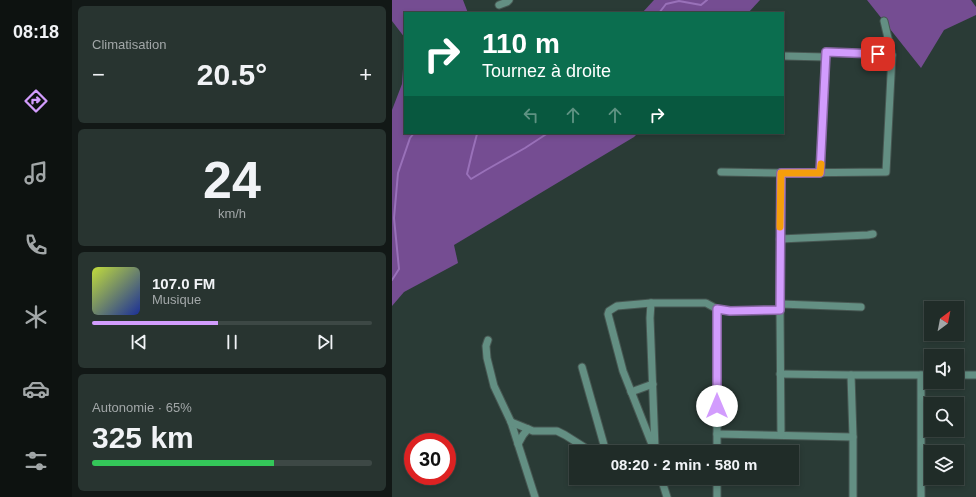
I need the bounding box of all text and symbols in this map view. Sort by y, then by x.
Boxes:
text: 08:18 [13,22,59,42]
icon: right [416,28,468,80]
text: 110 m [482,28,560,59]
text: Climatisation [92,37,166,52]
pin [861,37,895,71]
icon: arrive [867,43,889,65]
text: 20.5° [197,58,267,91]
text: Tournez à droite [482,61,611,81]
text: − [92,62,105,87]
text: + [359,62,372,87]
icon: directions [22,87,50,115]
icon: left [520,104,542,126]
icon: ahead [562,104,584,126]
icon: ahead [604,104,626,126]
icon: right [646,104,668,126]
text: 24 [203,151,261,209]
icon: music [22,159,50,187]
text: km/h [218,206,246,221]
icon: phone [22,231,50,259]
text: 107.0 FM [152,275,215,292]
text: Musique [152,292,201,307]
north arrow [924,301,964,341]
map controls [924,301,964,485]
icon: climate [22,303,50,331]
icon: previous [128,331,150,353]
icon: pause [221,331,243,353]
icon: next [314,331,336,353]
button: sound [924,349,964,389]
icon: car [22,375,50,403]
position arrow [696,385,738,427]
button: search [924,397,964,437]
text: Autonomie · 65% [92,400,192,415]
text: 325 km [92,421,194,454]
speed limit sign: 30 [404,433,456,485]
button: layers [924,445,964,485]
icon: filters [22,447,50,475]
text: 08:20 · 2 min · 580 m [611,456,757,473]

